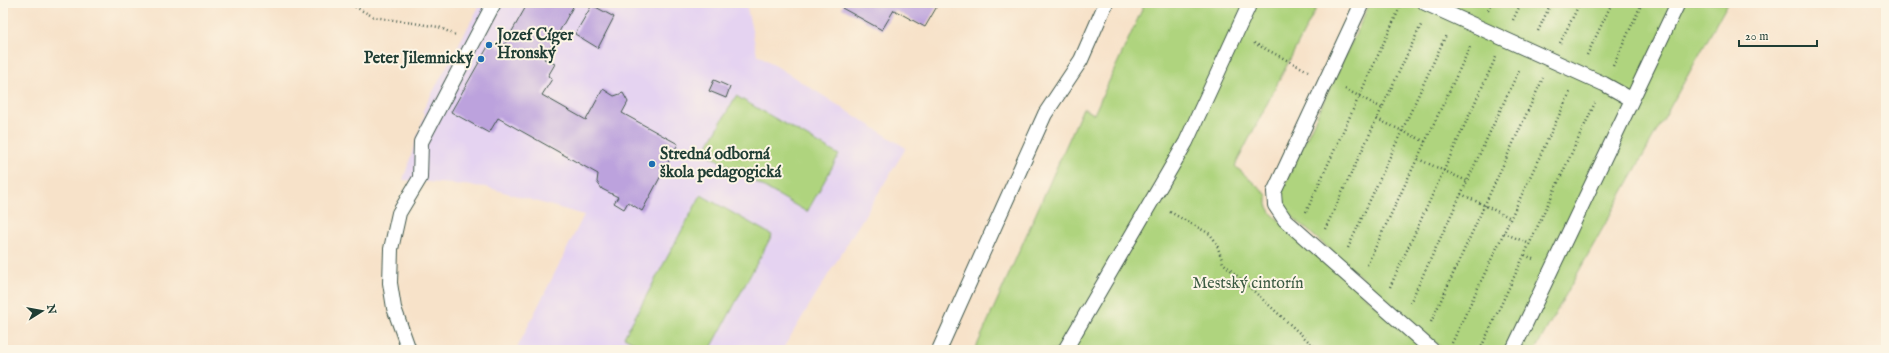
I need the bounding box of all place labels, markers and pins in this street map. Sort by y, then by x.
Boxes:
place label: Jozef Cíger Hronský [495,26,573,64]
marker: Jozef Cíger Hronský [484,40,494,50]
place label: Peter Jilemnický [364,49,474,69]
marker: Peter Jilemnický [476,54,486,64]
place label: Stredná odborná škola pedagogická [660,145,782,183]
marker: Stredná odborná škola pedagogická [647,159,657,169]

